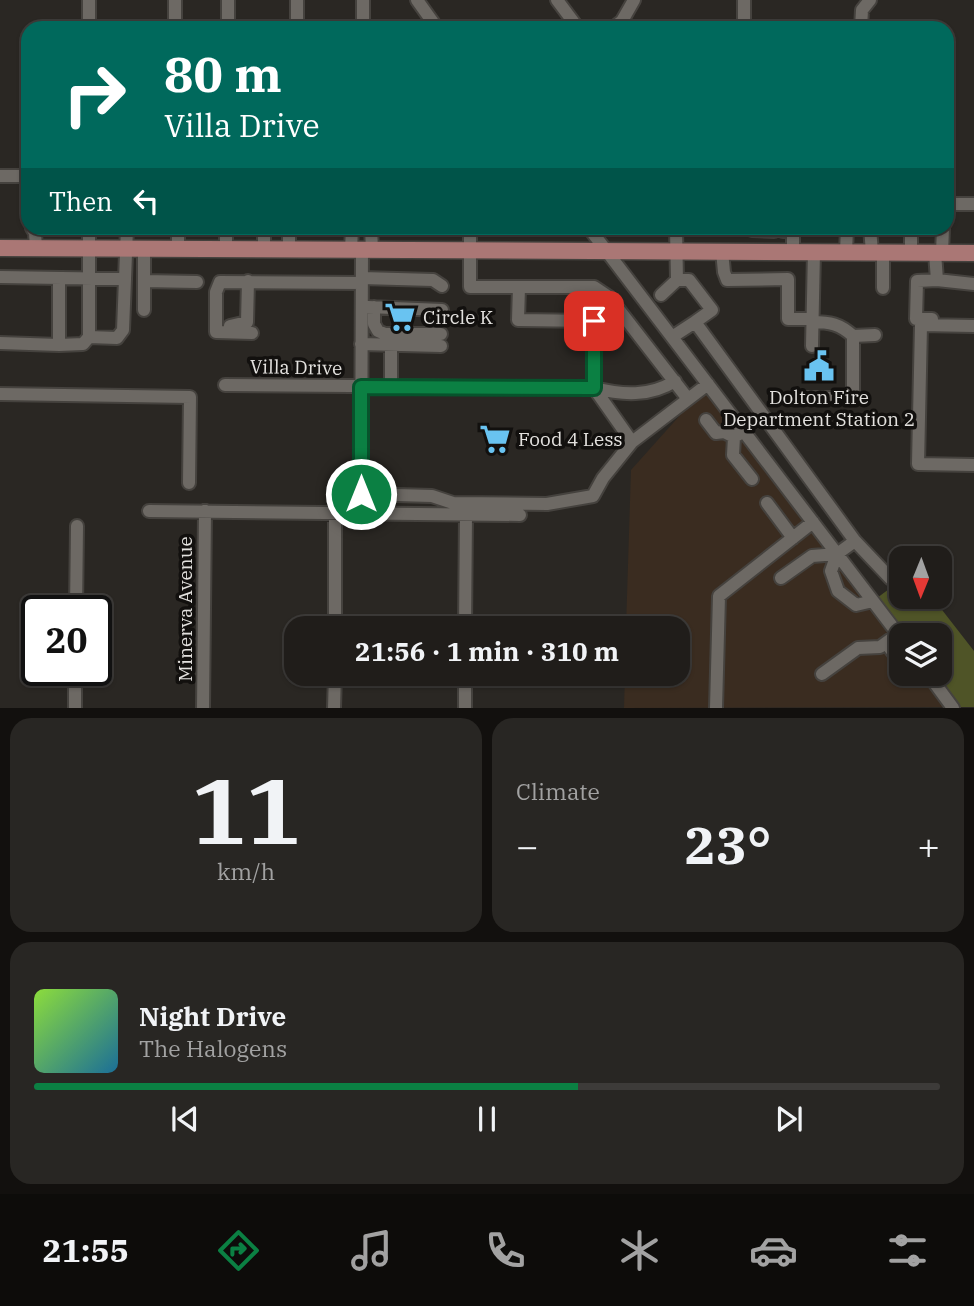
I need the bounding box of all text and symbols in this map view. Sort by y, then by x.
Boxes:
text: 80 m [164,42,282,105]
icon: right [49,49,140,140]
text: Villa Drive [164,104,320,146]
icon: left [127,182,165,220]
text: Then [49,184,113,218]
pin [564,291,624,351]
supermarket icon: Circle K [383,300,417,334]
icon: arrive [575,302,613,340]
place label: Circle K [423,305,494,329]
public building icon: Dolton Fire Department Station 2 [802,349,836,383]
street label: Villa Drive [250,354,342,380]
place label: Dolton Fire Department Station 2 [723,385,915,431]
supermarket icon: Food 4 Less [478,422,512,456]
place label: Food 4 Less [518,427,623,451]
position arrow [324,457,398,531]
street label: Minerva Avenue [173,536,197,682]
north arrow [889,546,952,609]
map controls [889,546,952,686]
speed limit sign: 20 [21,595,112,686]
button: layers [889,623,952,686]
text: 21:56 · 1 min · 310 m [355,634,619,668]
text: 11 [191,751,301,869]
text: Climate [516,776,600,806]
text: 23° [685,811,771,878]
text: − [516,821,539,870]
text: + [917,821,940,870]
text: km/h [217,856,275,886]
text: Night Drive [139,999,286,1033]
text: The Halogens [139,1033,287,1063]
icon: previous [166,1100,204,1138]
icon: pause [468,1100,506,1138]
icon: next [770,1100,808,1138]
icon: directions [214,1226,263,1275]
icon: music [347,1226,396,1275]
icon: phone [481,1226,530,1275]
icon: climate [615,1226,664,1275]
icon: car [749,1226,798,1275]
icon: filters [883,1226,932,1275]
text: 21:55 [42,1229,129,1271]

